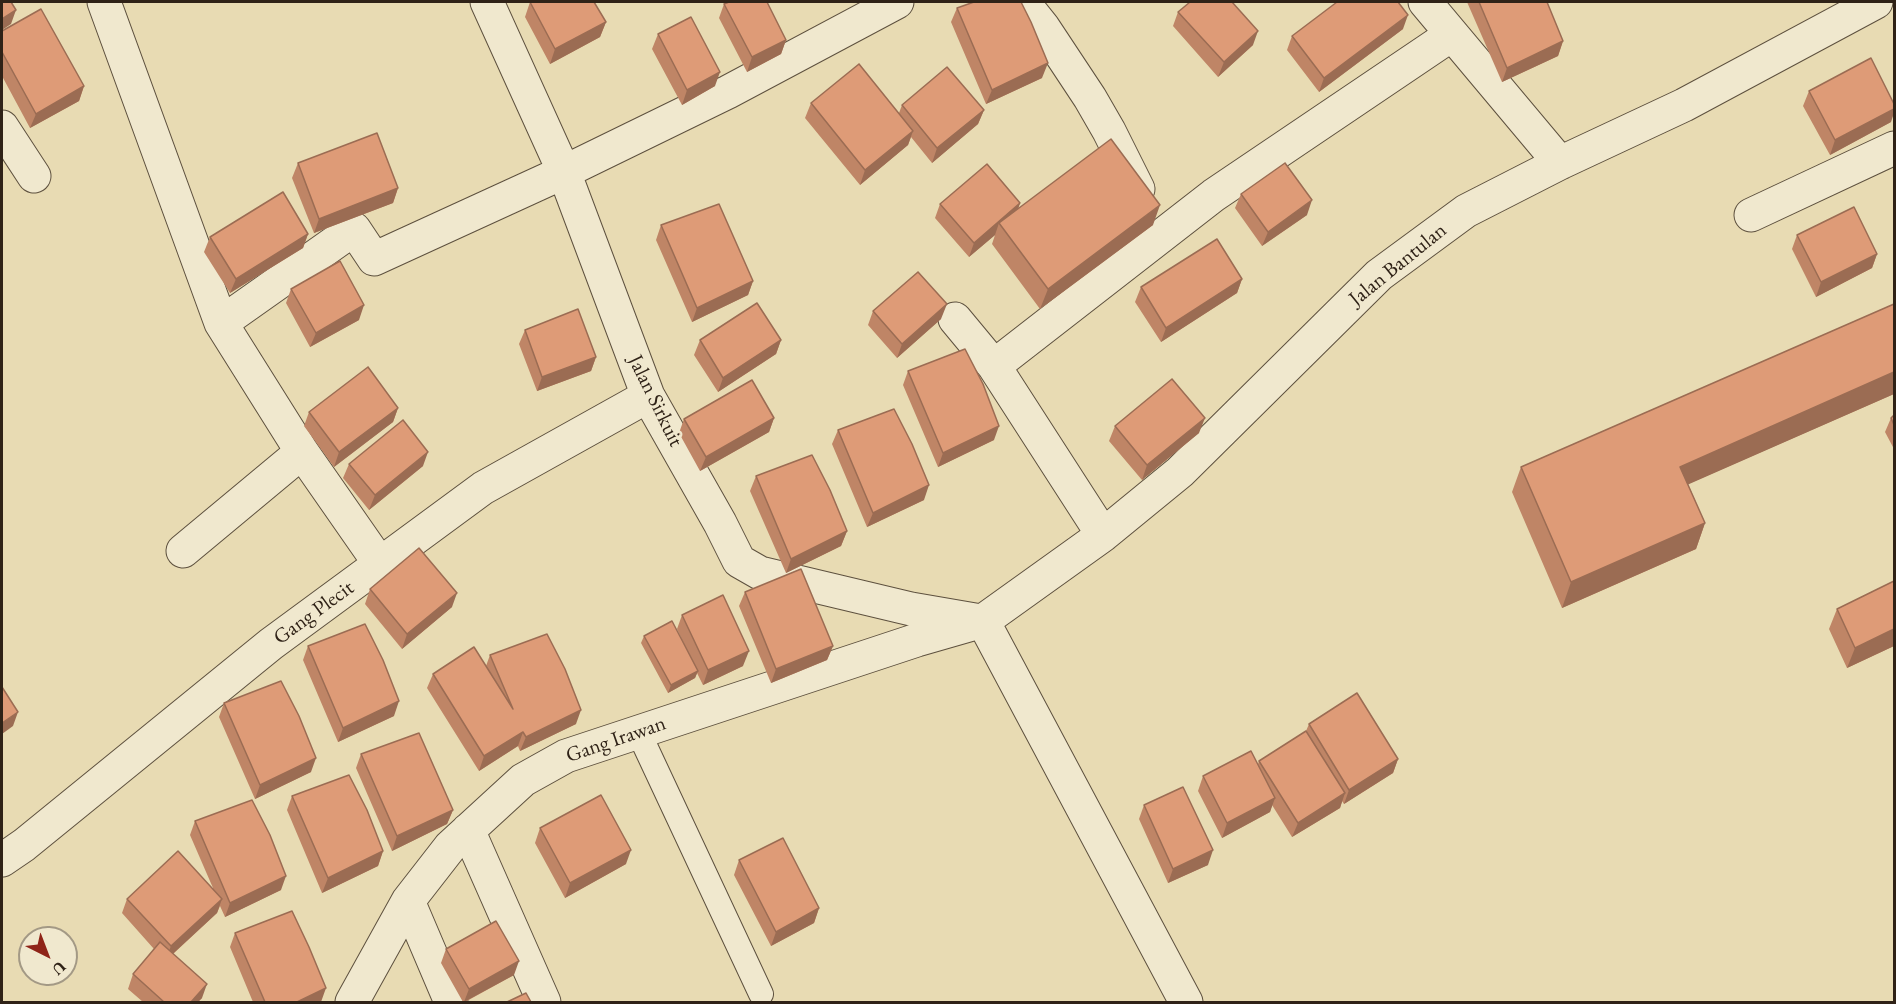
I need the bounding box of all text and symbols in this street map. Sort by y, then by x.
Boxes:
street label: Jalan Bantulan [1344,218,1452,312]
street label: Jalan Sirkuit [622,351,688,451]
street label: Gang Plecit [269,575,359,651]
street label: Gang Irawan [563,711,669,769]
north arrow [18,926,78,986]
text: U [48,956,71,980]

